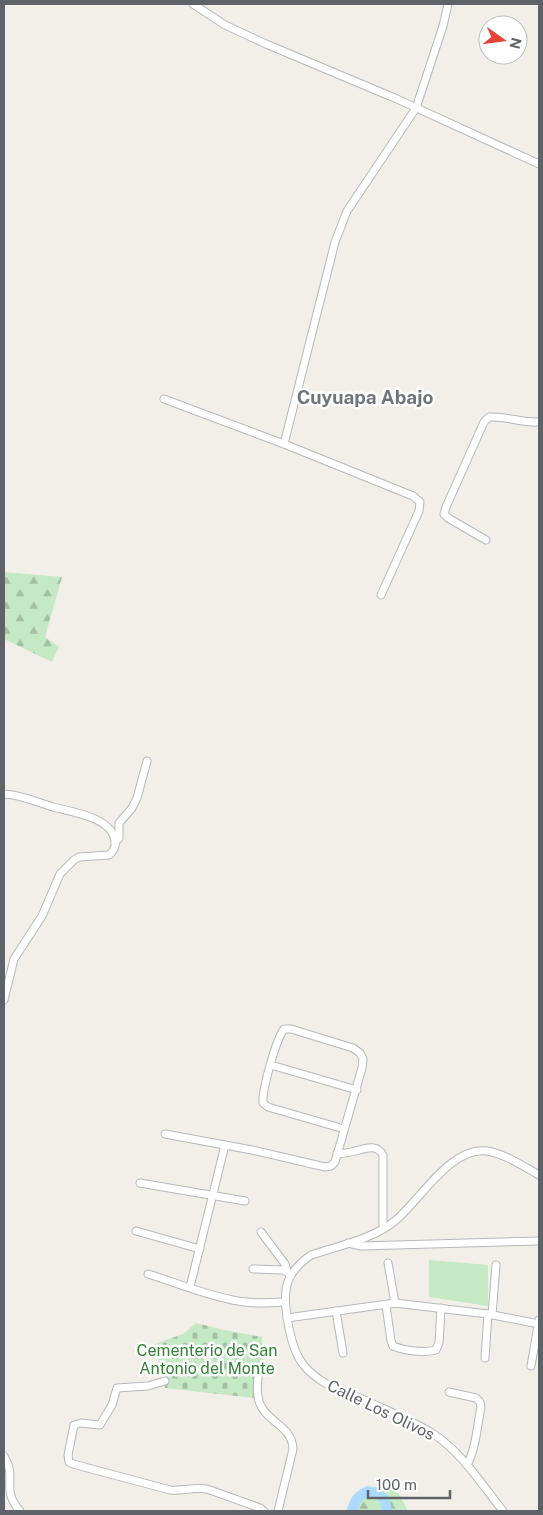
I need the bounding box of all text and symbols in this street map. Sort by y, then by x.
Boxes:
north arrow [478,15,528,65]
text: N [507,36,525,50]
district label: Cuyuapa Abajo [297,386,433,408]
park label: Cementerio de San Antonio del Monte [137,1341,277,1378]
street label: Calle Los Olivos [324,1376,438,1444]
scale bar [368,1468,450,1500]
text: 100 m [376,1476,417,1493]

